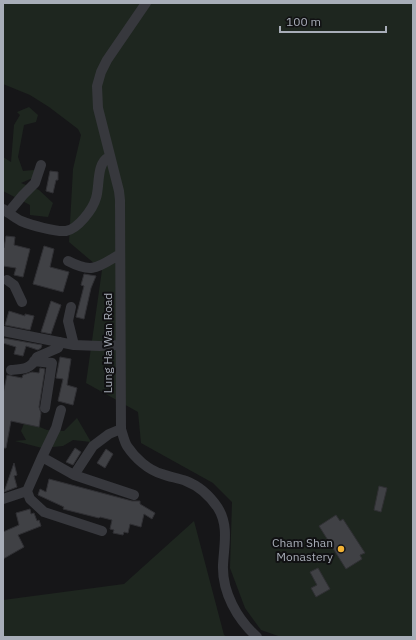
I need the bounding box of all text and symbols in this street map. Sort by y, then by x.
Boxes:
scale bar [280,8,386,34]
text: 100 m [286,14,321,29]
street label: Lung Ha Wan Road [100,293,115,393]
place label: Cham Shan Monastery [272,535,333,564]
marker: Cham Shan Monastery [336,544,346,554]

